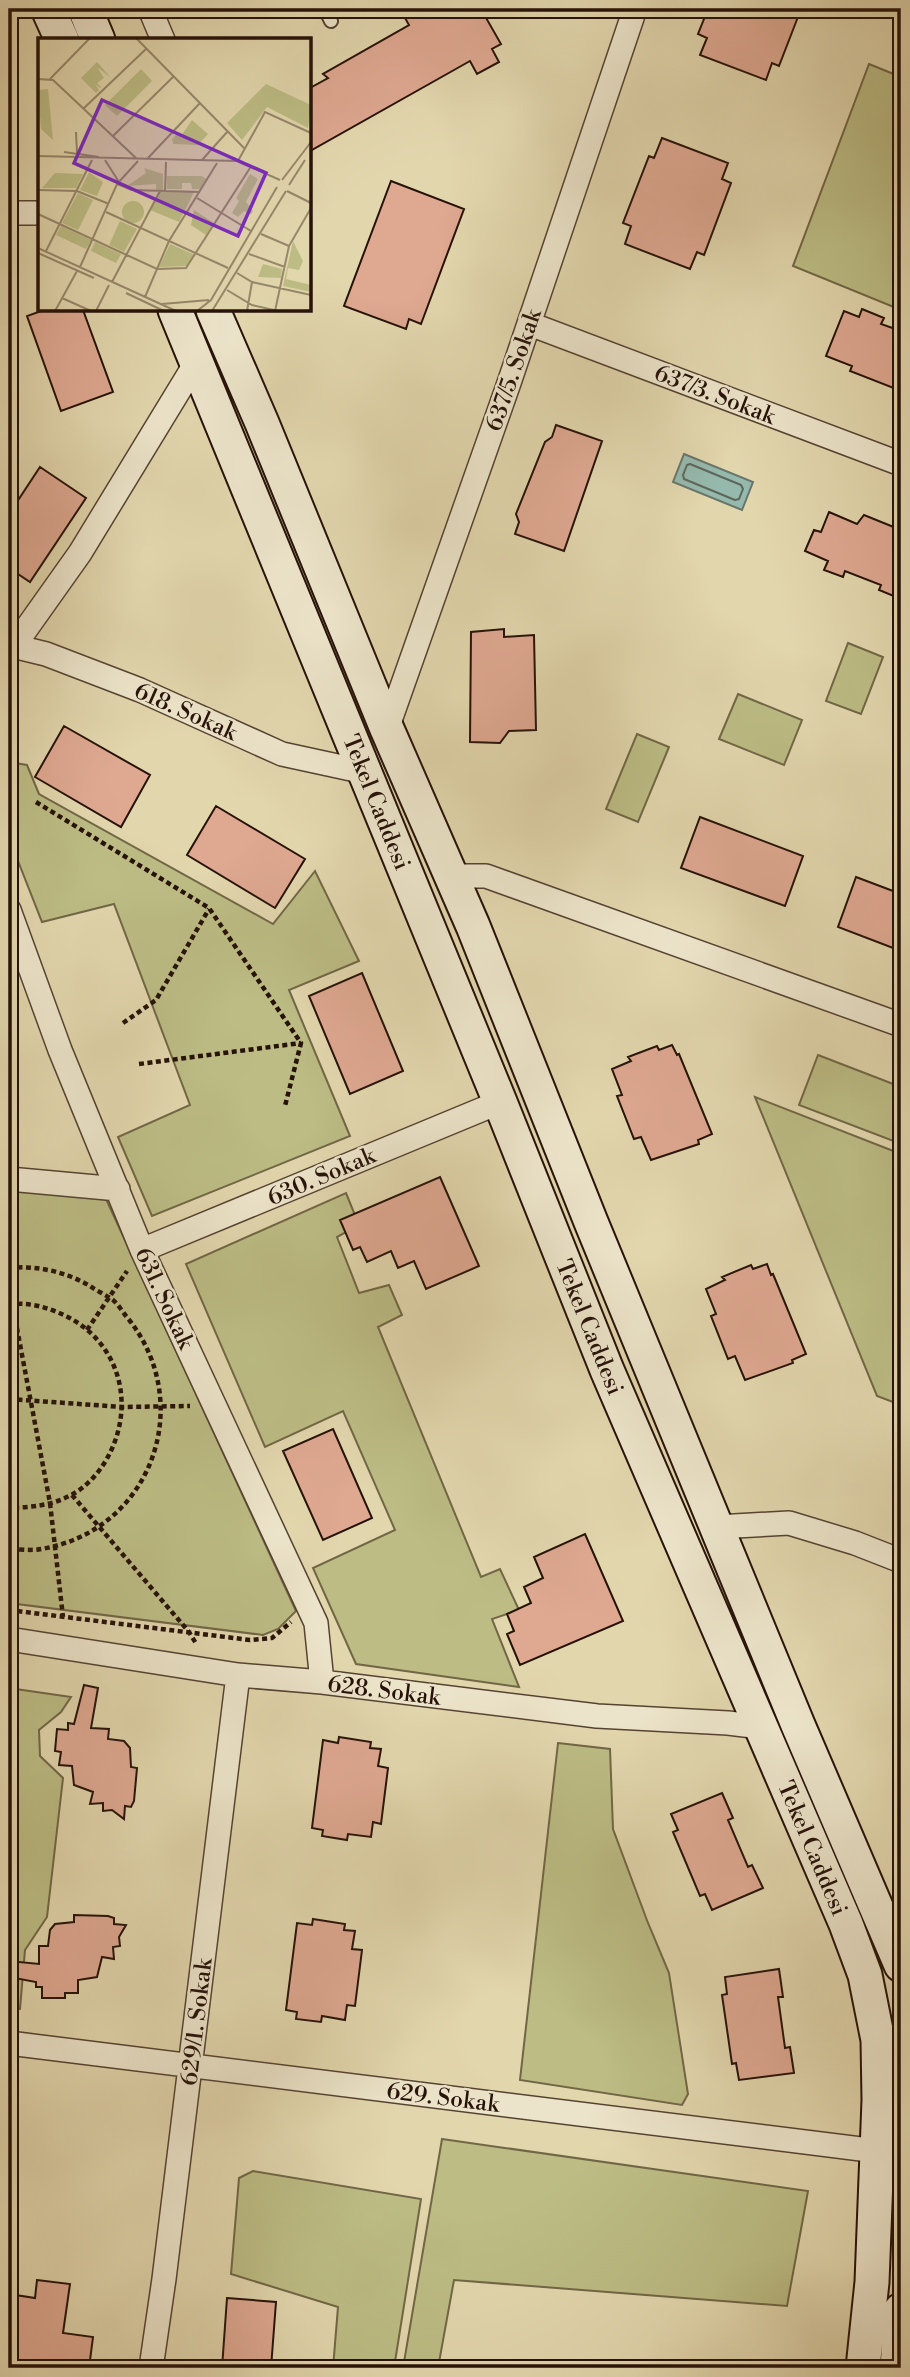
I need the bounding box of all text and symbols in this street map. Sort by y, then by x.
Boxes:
inset map [38,38,312,312]
street label: 637/5. Sokak [480,305,548,435]
street label: 637/3. Sokak [650,359,780,431]
street label: 618. Sokak [130,677,242,747]
street label: Tekel Caddesi [336,731,416,874]
street label: 630. Sokak [263,1141,380,1212]
street label: 631. Sokak [128,1243,200,1355]
street label: Tekel Caddesi [549,1256,629,1399]
street label: 628. Sokak [326,1670,443,1712]
street label: Tekel Caddesi [771,1777,853,1920]
street label: 629/1. Sokak [175,1956,219,2087]
street label: 629. Sokak [385,2077,502,2119]

